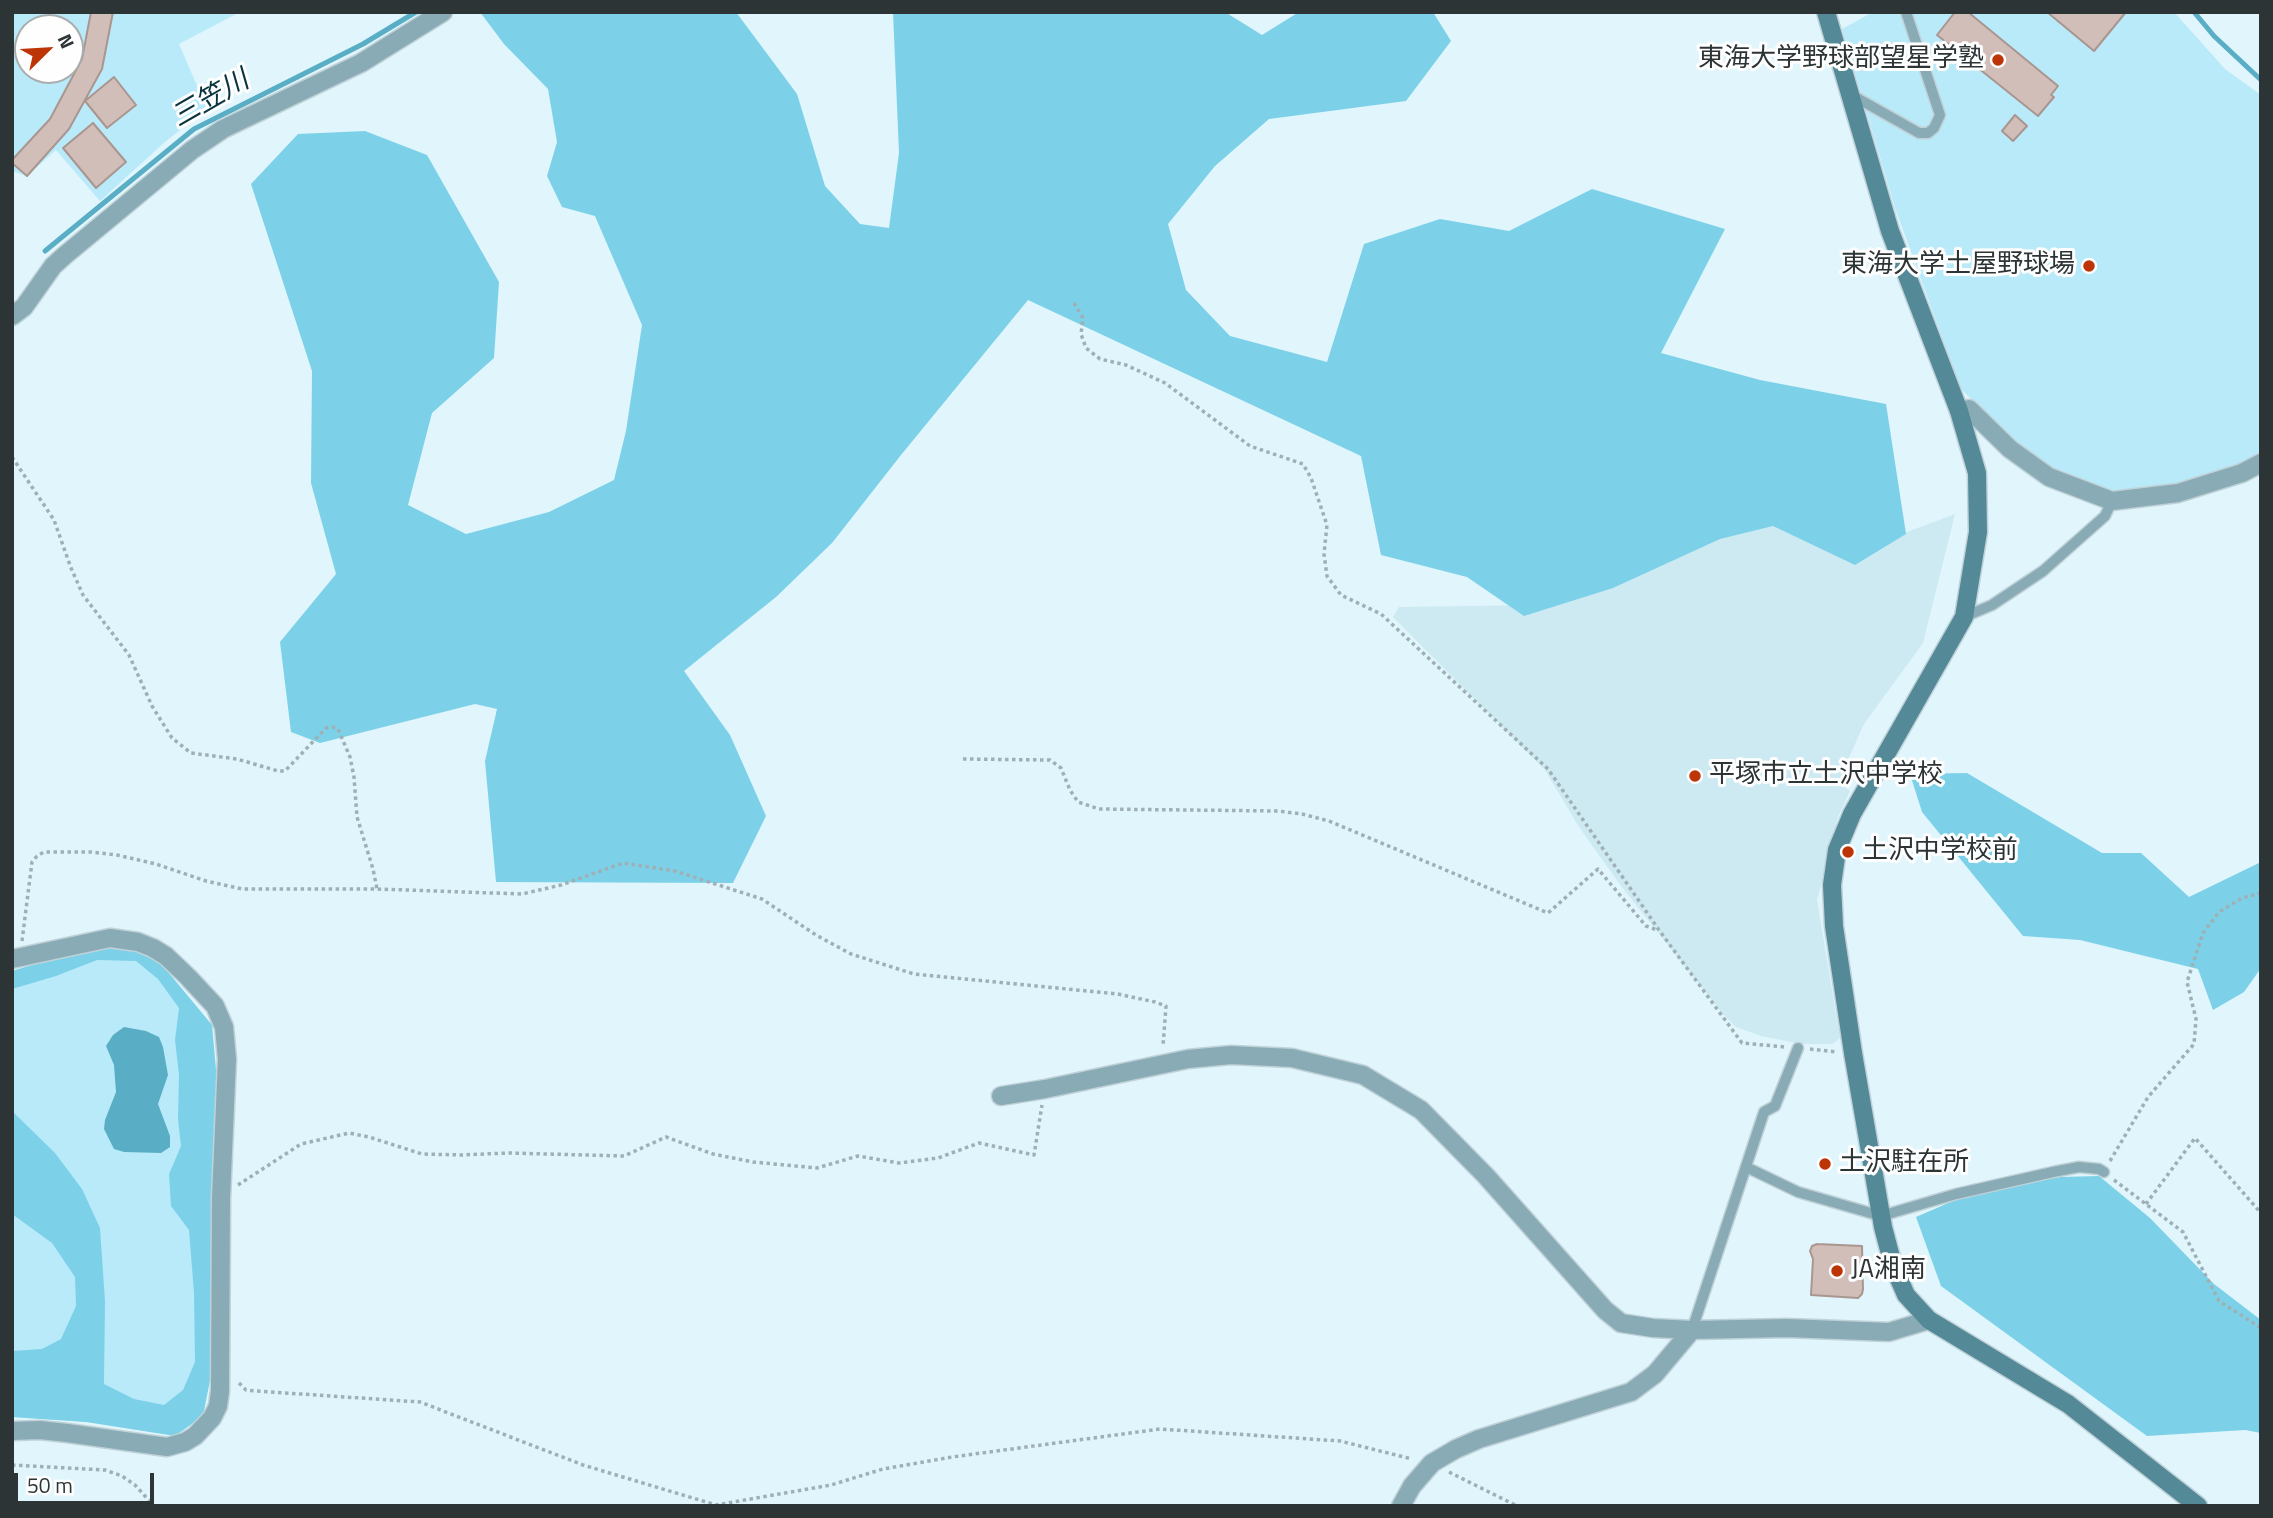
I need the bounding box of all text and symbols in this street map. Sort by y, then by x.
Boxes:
north arrow [14,14,84,84]
text: N [51,29,83,53]
place label: 東海大学野球部望星学塾 [1698,44,1984,76]
marker: 東海大学野球部望星学塾 [1990,52,2006,68]
water label: 三笠川 [166,64,256,136]
place label: 東海大学土屋野球場 [1841,250,2075,282]
marker: 東海大学土屋野球場 [2081,258,2097,274]
place label: 平塚市立土沢中学校 [1709,760,1943,792]
marker: 平塚市立土沢中学校 [1687,768,1703,784]
place label: 土沢中学校前 [1862,836,2018,868]
marker: 土沢中学校前 [1840,844,1856,860]
place label: 土沢駐在所 [1839,1148,1969,1180]
marker: 土沢駐在所 [1817,1156,1833,1172]
place label: JA湘南 [1851,1255,1926,1287]
marker: JA湘南 [1829,1263,1845,1279]
scale bar [18,1458,158,1502]
text: 50 m [27,1469,73,1501]

